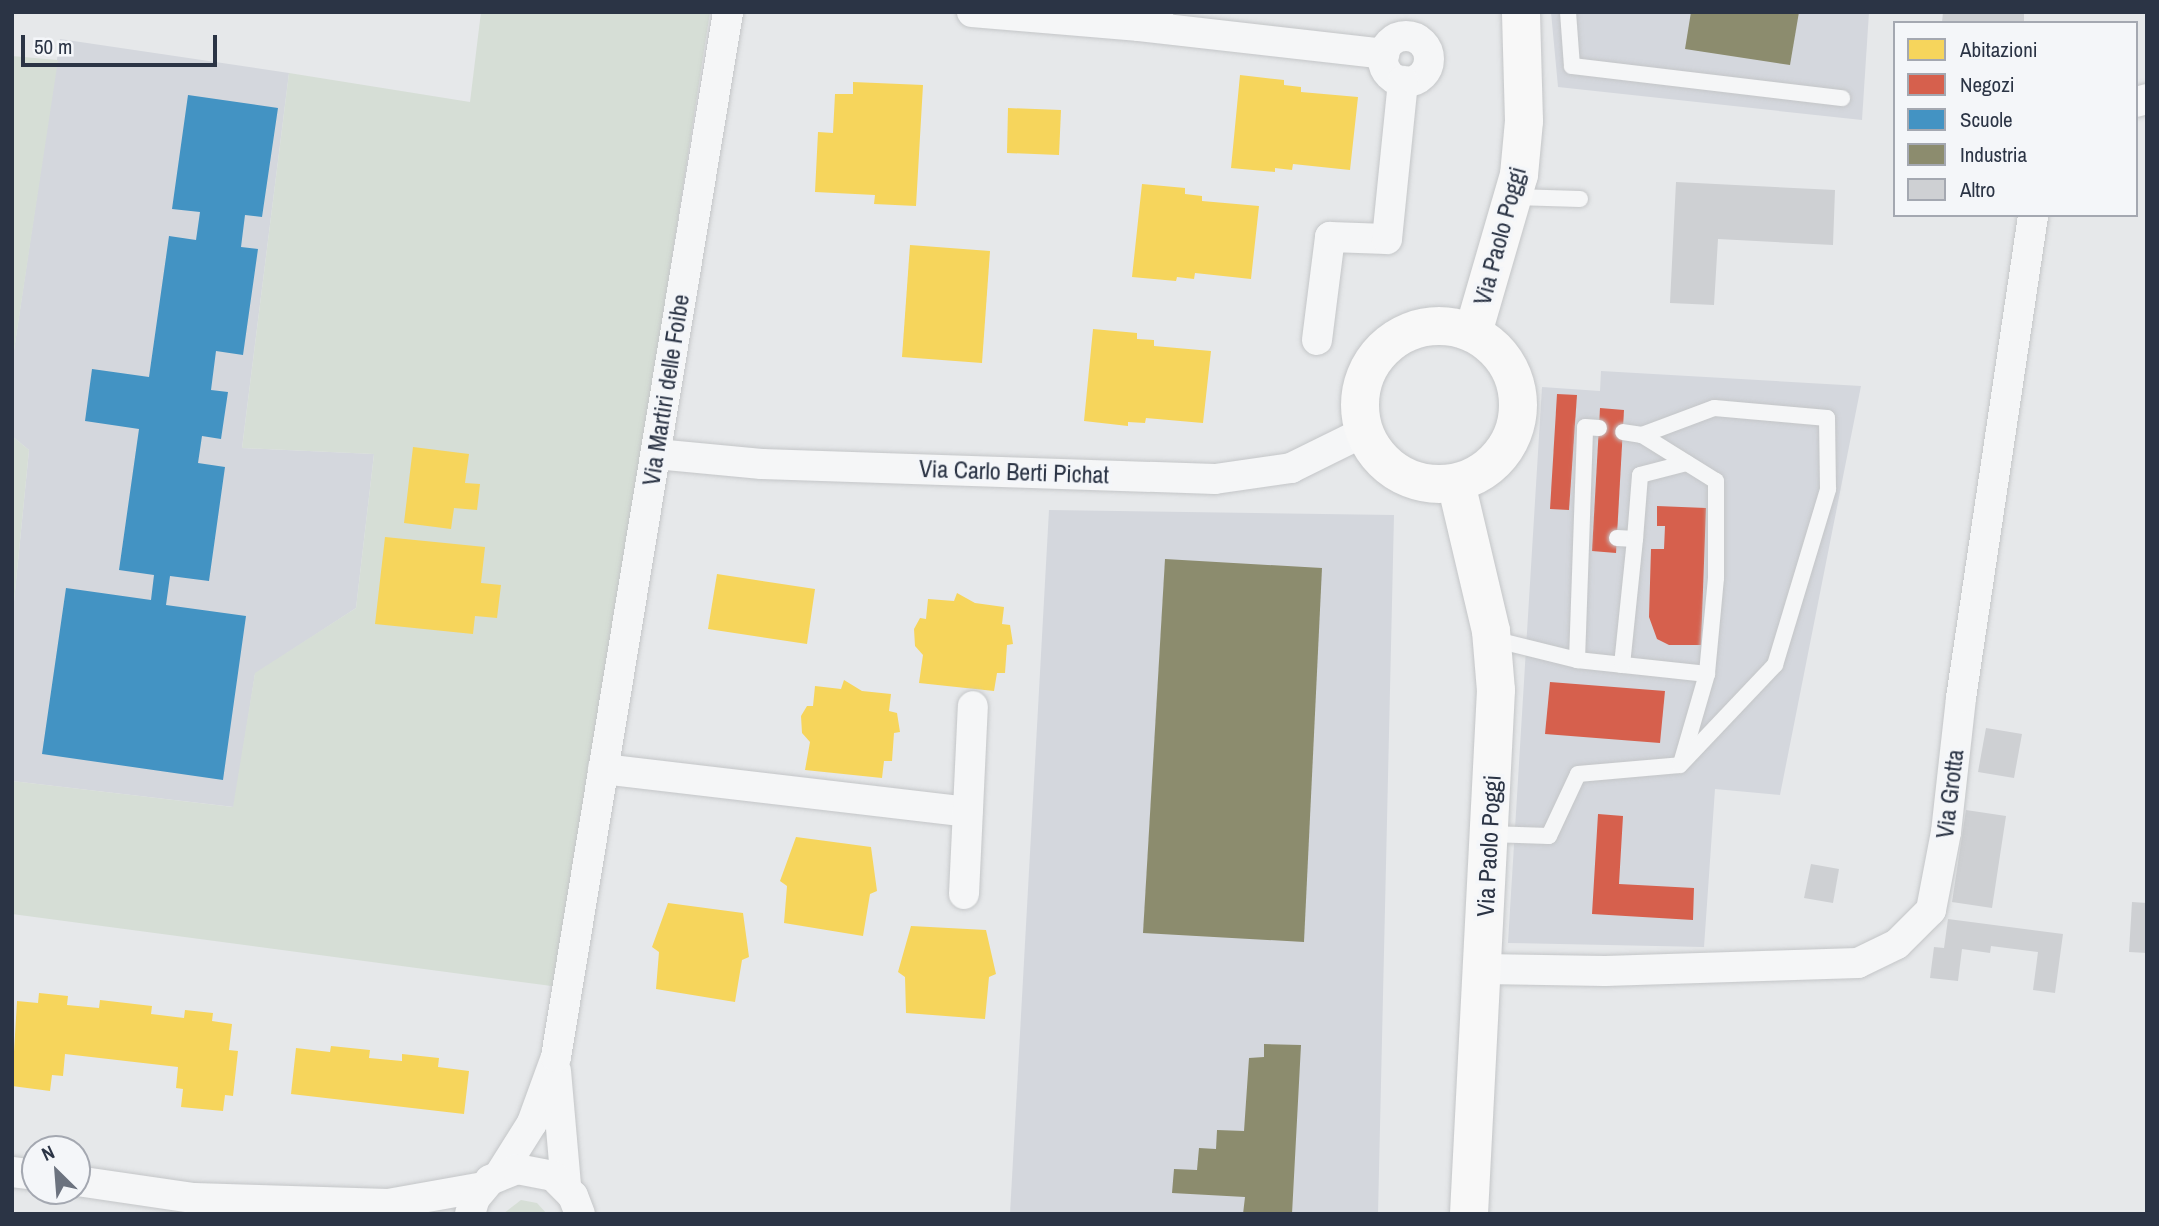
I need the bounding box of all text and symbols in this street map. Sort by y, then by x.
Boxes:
scale bar [24,21,220,65]
legend [1893,21,2138,217]
text: 50 m [34,32,72,61]
text: Abitazioni [1960,35,2038,64]
text: Negozi [1960,70,2015,99]
text: Scuole [1960,105,2013,134]
text: Industria [1960,140,2027,169]
street label: Via Paolo Poggi [1468,164,1532,308]
text: Altro [1960,175,1995,204]
street label: Via Martiri delle Foibe [637,292,695,488]
street label: Via Carlo Berti Pichat [919,454,1109,490]
street label: Via Grotta [1930,748,1970,840]
street label: Via Paolo Poggi [1471,774,1507,918]
north arrow [21,1135,91,1205]
text: N [37,1139,59,1167]

